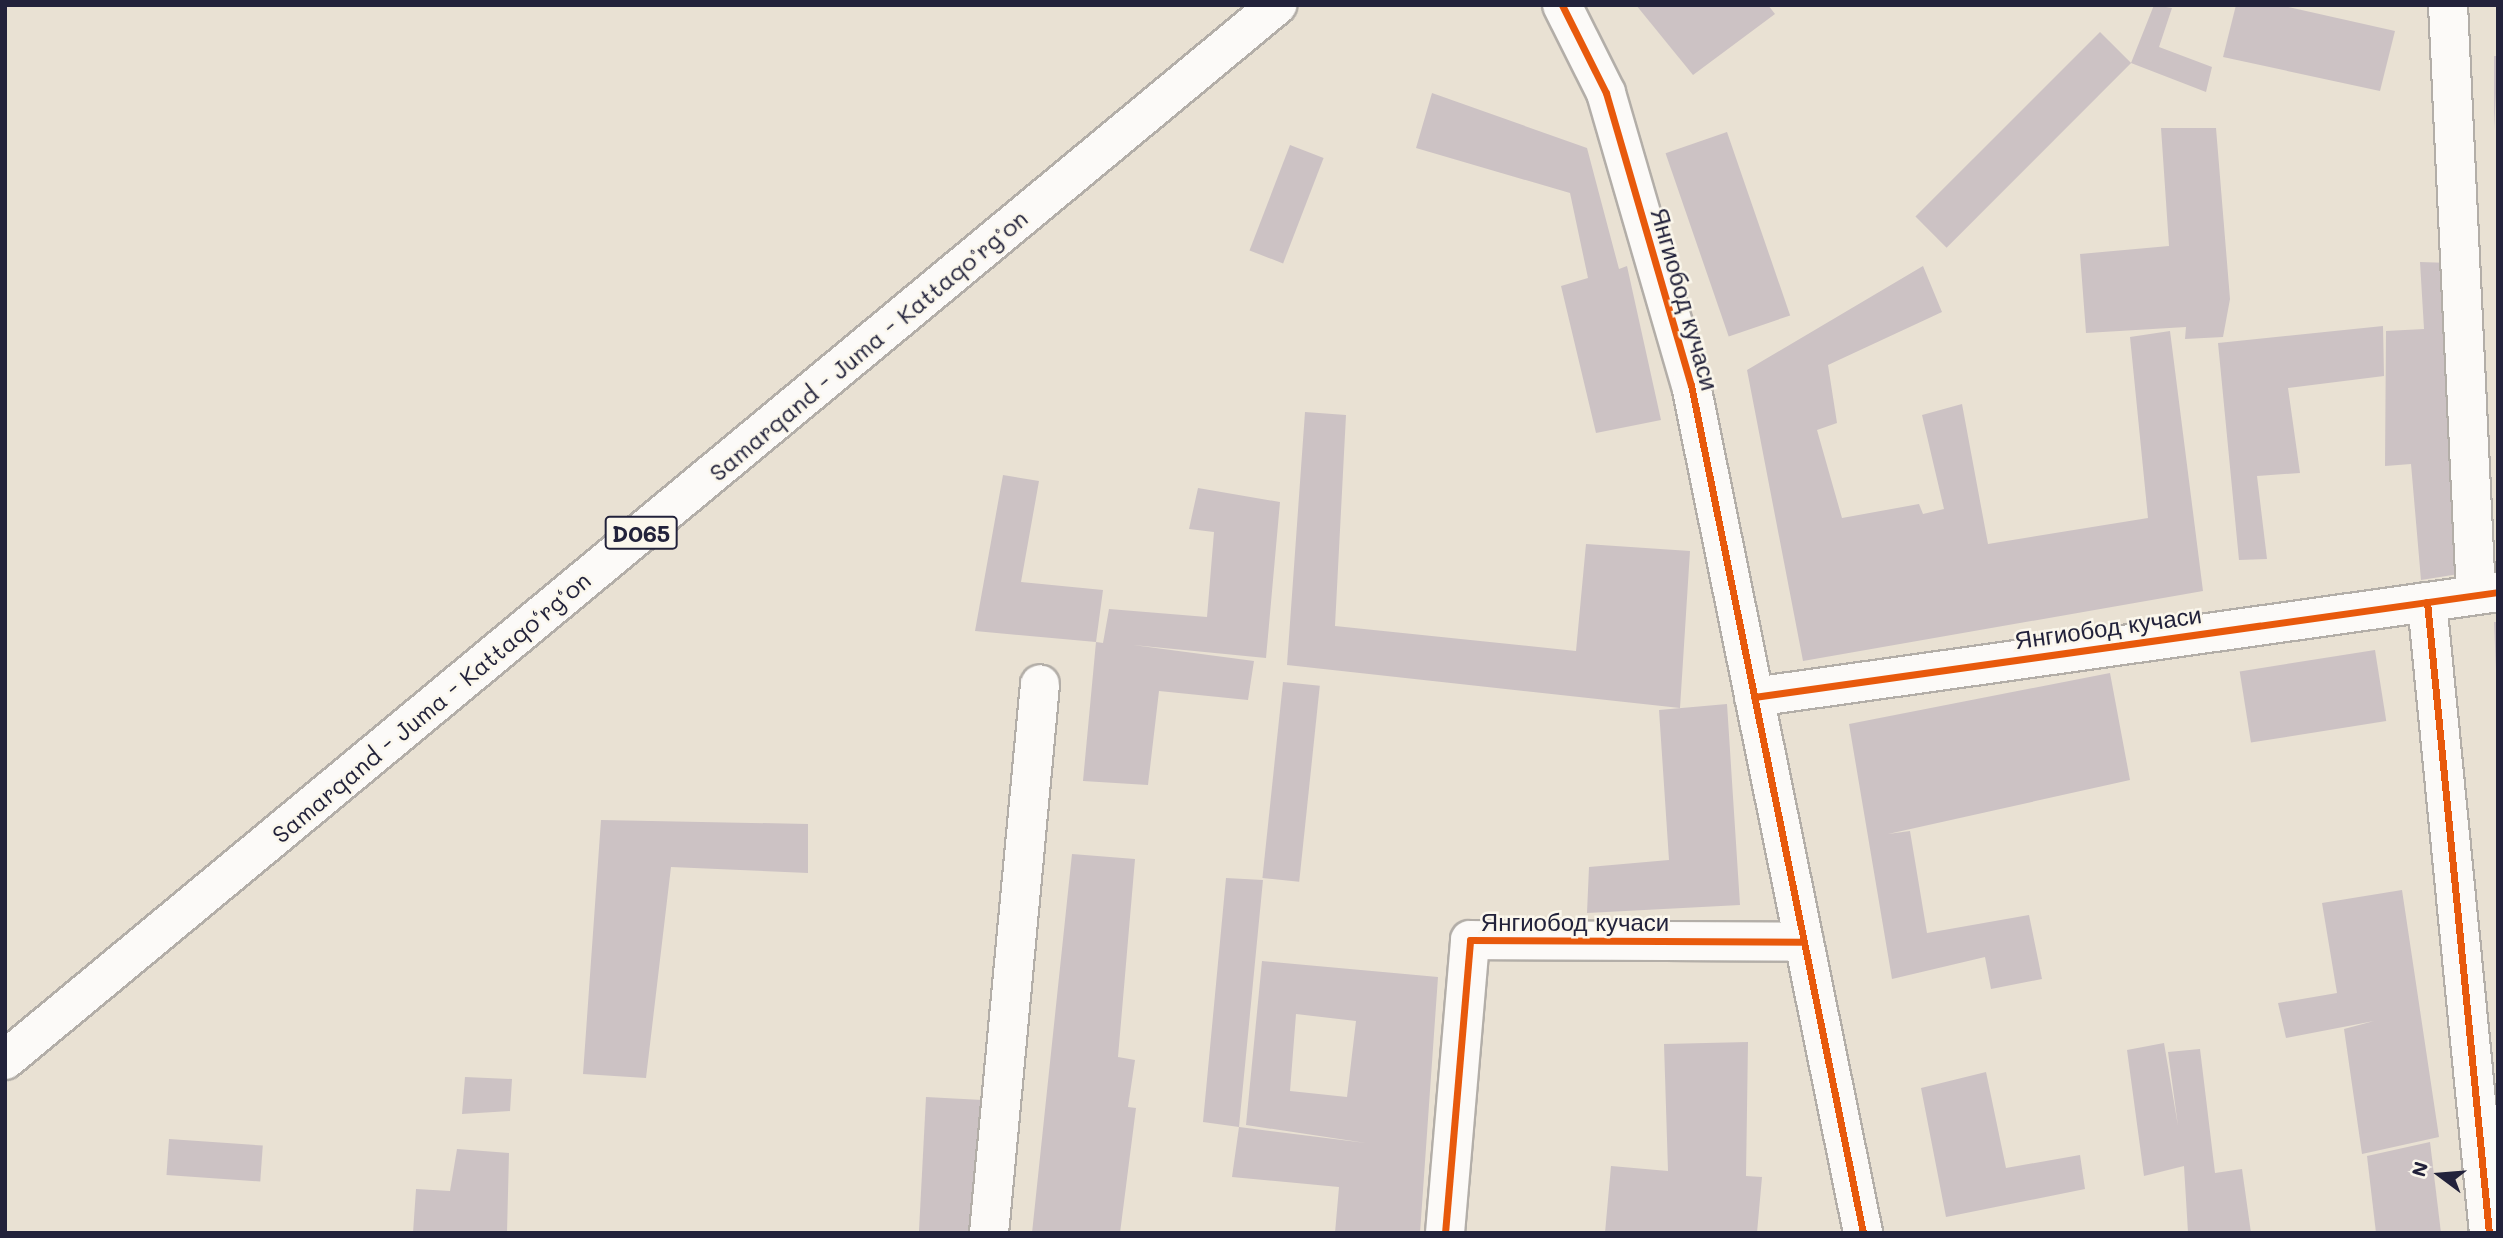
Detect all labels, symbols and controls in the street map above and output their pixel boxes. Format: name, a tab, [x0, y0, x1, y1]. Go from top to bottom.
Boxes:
street label: Samarqand - Juma - Kattaqo‘rg‘on	[703, 203, 1033, 487]
street label: Янгиобод кучаси	[1645, 204, 1725, 394]
road number: D065	[604, 513, 678, 552]
street label: Samarqand - Juma - Kattaqo‘rg‘on	[266, 565, 596, 849]
street label: Янгиобод кучаси	[2013, 600, 2203, 654]
street label: Янгиобод кучаси	[1481, 908, 1669, 936]
north arrow	[2405, 1140, 2475, 1210]
text: N	[2405, 1159, 2433, 1179]

